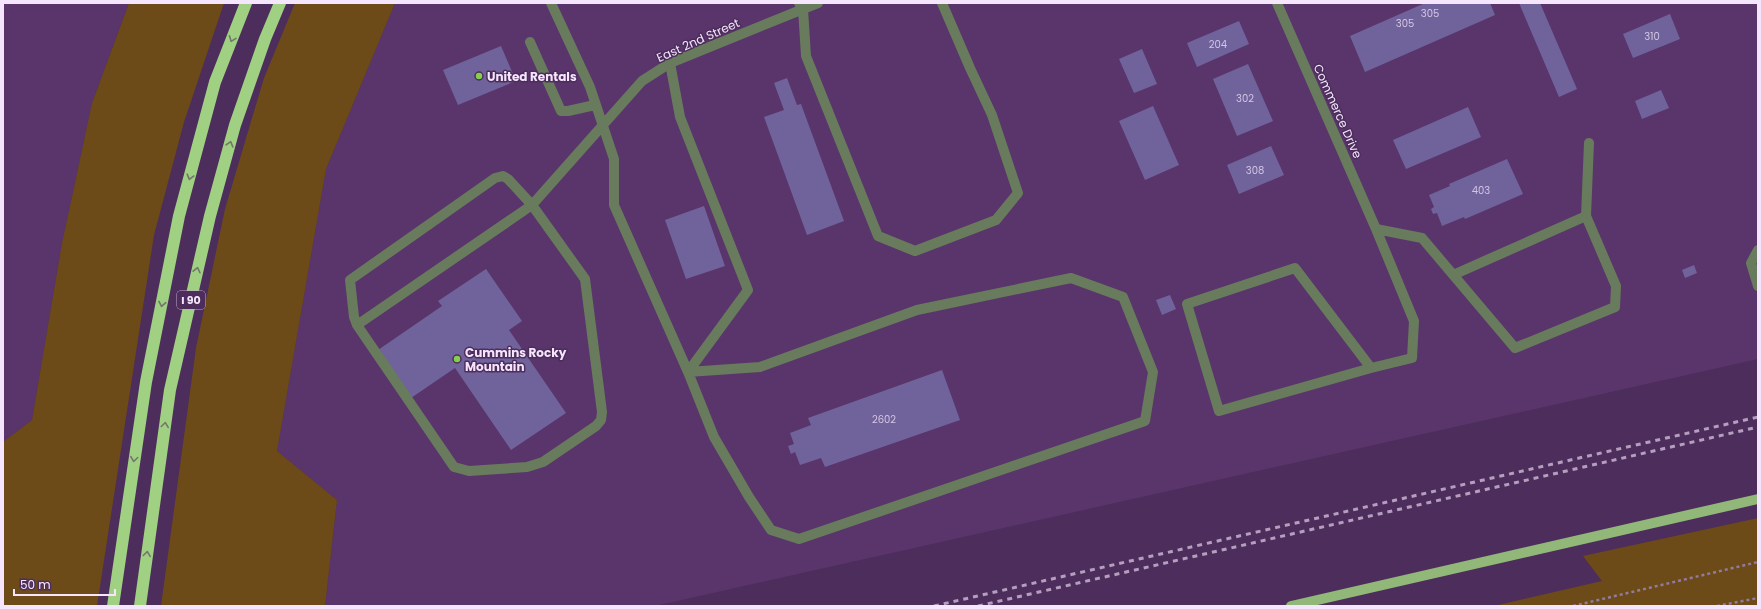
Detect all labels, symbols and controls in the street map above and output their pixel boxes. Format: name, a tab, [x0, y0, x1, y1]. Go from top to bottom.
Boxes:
house number: 305	[1421, 6, 1439, 21]
street label: East 2nd Street	[654, 14, 742, 66]
house number: 305	[1396, 16, 1414, 31]
house number: 310	[1644, 29, 1660, 44]
one-way arrow	[228, 36, 236, 43]
house number: 204	[1209, 37, 1227, 52]
street label: Commerce Drive	[1310, 61, 1366, 161]
place label: United Rentals	[487, 68, 577, 85]
marker: United Rentals	[474, 71, 484, 81]
house number: 302	[1236, 91, 1254, 106]
one-way arrow	[225, 141, 234, 148]
house number: 308	[1246, 163, 1264, 178]
one-way arrow	[186, 173, 195, 180]
house number: 403	[1472, 183, 1490, 198]
one-way arrow	[193, 267, 201, 273]
road number: I 90	[177, 291, 205, 309]
one-way arrow	[158, 301, 166, 307]
place label: Cummins Rocky Mountain	[465, 344, 567, 375]
marker: Cummins Rocky Mountain	[452, 354, 462, 364]
house number: 2602	[872, 412, 896, 427]
one-way arrow	[160, 422, 169, 428]
one-way arrow	[130, 456, 139, 463]
one-way arrow	[142, 550, 151, 557]
scale bar	[14, 571, 115, 597]
text: 50 m	[20, 576, 51, 593]

